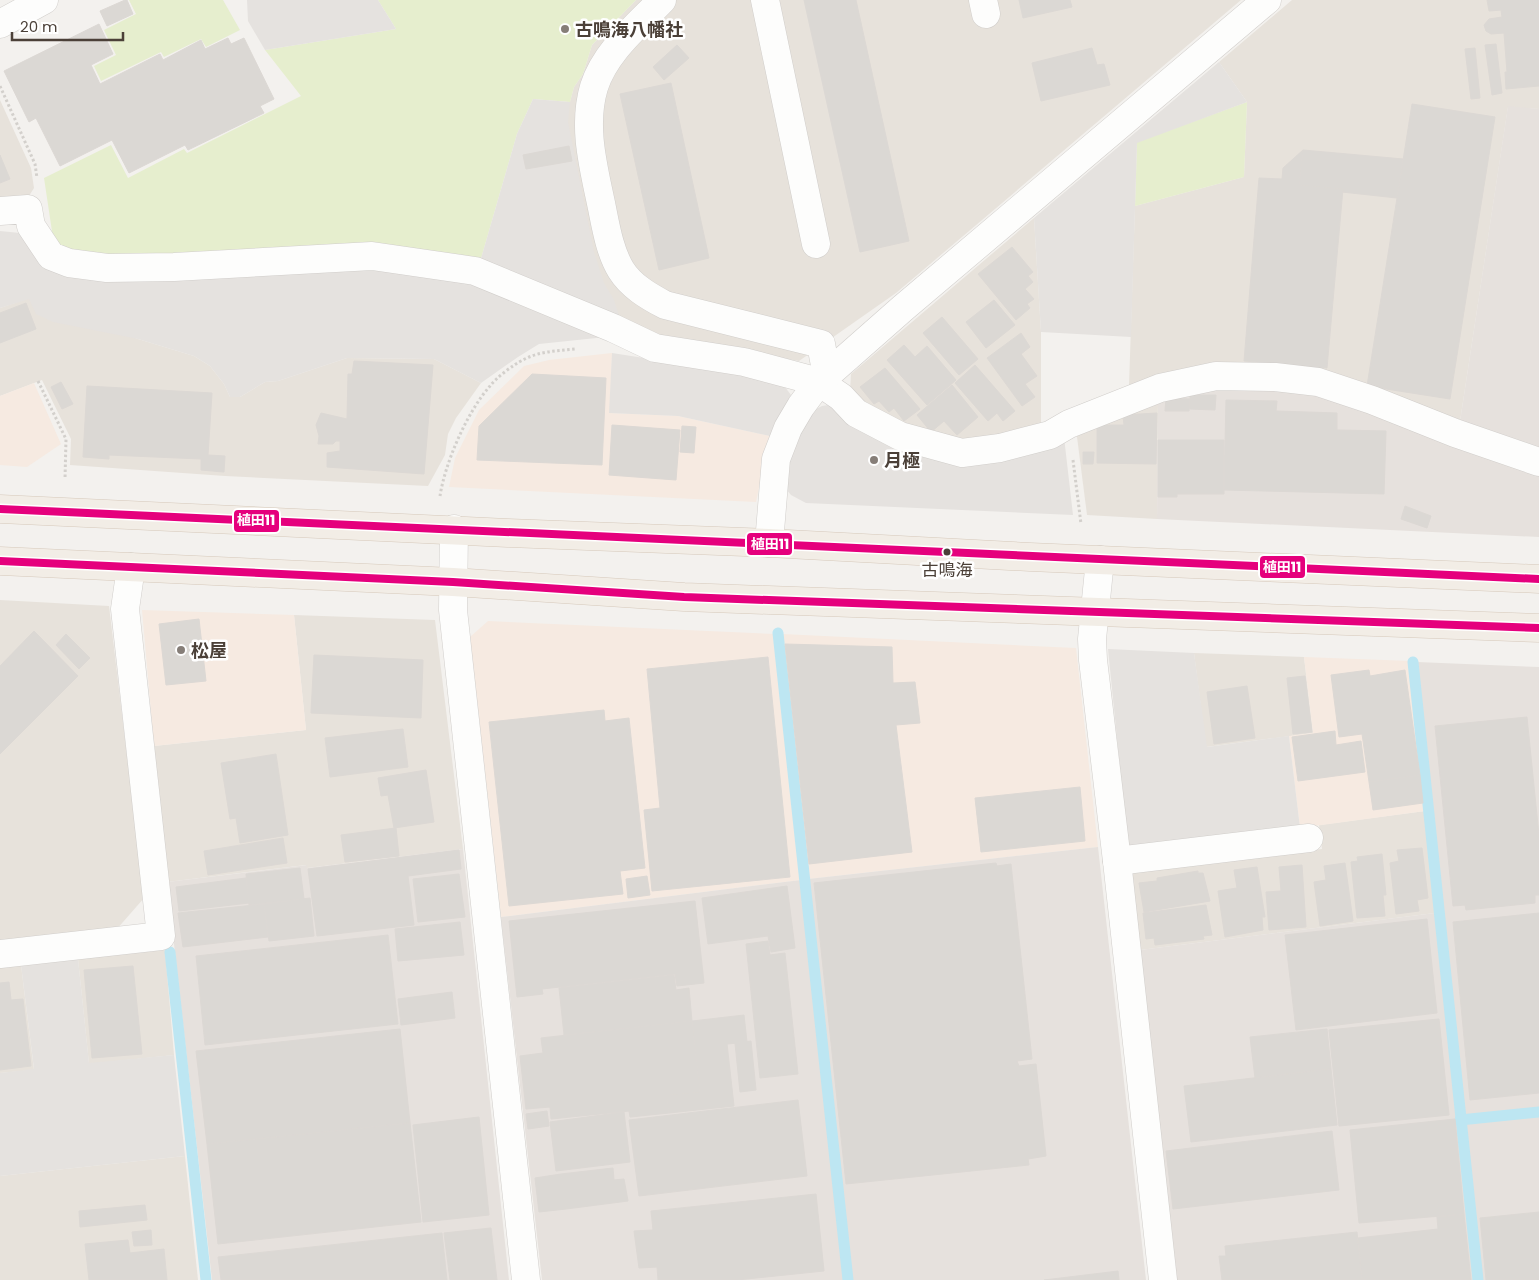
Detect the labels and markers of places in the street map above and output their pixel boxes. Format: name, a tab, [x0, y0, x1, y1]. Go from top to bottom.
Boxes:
place label: 古鳴海八幡社	[575, 17, 683, 42]
marker: 古鳴海八幡社	[559, 23, 571, 35]
place label: 月極	[884, 448, 920, 473]
marker: 月極	[868, 454, 880, 466]
marker: 古鳴海	[942, 547, 952, 557]
place label: 古鳴海	[922, 558, 973, 582]
place label: 松屋	[191, 638, 227, 663]
marker: 松屋	[175, 644, 187, 656]

